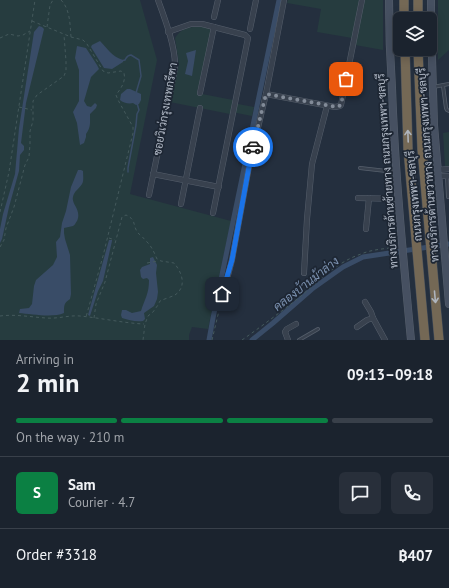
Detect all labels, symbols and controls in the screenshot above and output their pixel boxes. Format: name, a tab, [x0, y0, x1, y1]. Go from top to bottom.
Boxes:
map controls	[393, 12, 437, 56]
button: layers	[393, 12, 437, 56]
street label: ซอยวิเว่กรุงเทพกรีฑา	[149, 61, 182, 157]
pin	[329, 62, 363, 96]
street label: ทางบริการด้านขวาทาง ถนนกรุงเทพฯ-ชลบุรี	[415, 67, 441, 263]
icon: bag	[335, 68, 357, 90]
street label: ทางบริการด้านซ้ายทาง ถนนกรุงเทพฯ-ชลบุรี	[372, 73, 403, 269]
courier	[233, 127, 273, 167]
one-way arrow	[404, 130, 412, 143]
icon: car	[242, 136, 264, 158]
street label: ถนนกรุงเทพฯ-ชลบุรี	[403, 150, 425, 242]
water label: คลองบ้านม้าล่าง	[270, 253, 342, 314]
pin	[205, 277, 239, 311]
icon: home	[211, 283, 233, 305]
one-way arrow	[431, 290, 439, 303]
text: Arriving in	[16, 351, 74, 368]
text: 09:13–09:18	[347, 365, 433, 384]
text: 2 min	[16, 366, 79, 399]
text: On the way · 210 m	[16, 429, 124, 446]
button: chat	[339, 472, 381, 514]
button: phone	[391, 472, 433, 514]
text: Sam	[68, 475, 95, 494]
text: S	[33, 483, 41, 502]
text: Courier · 4.7	[68, 494, 135, 511]
text: Order #3318	[16, 545, 97, 564]
text: ฿407	[398, 546, 433, 565]

